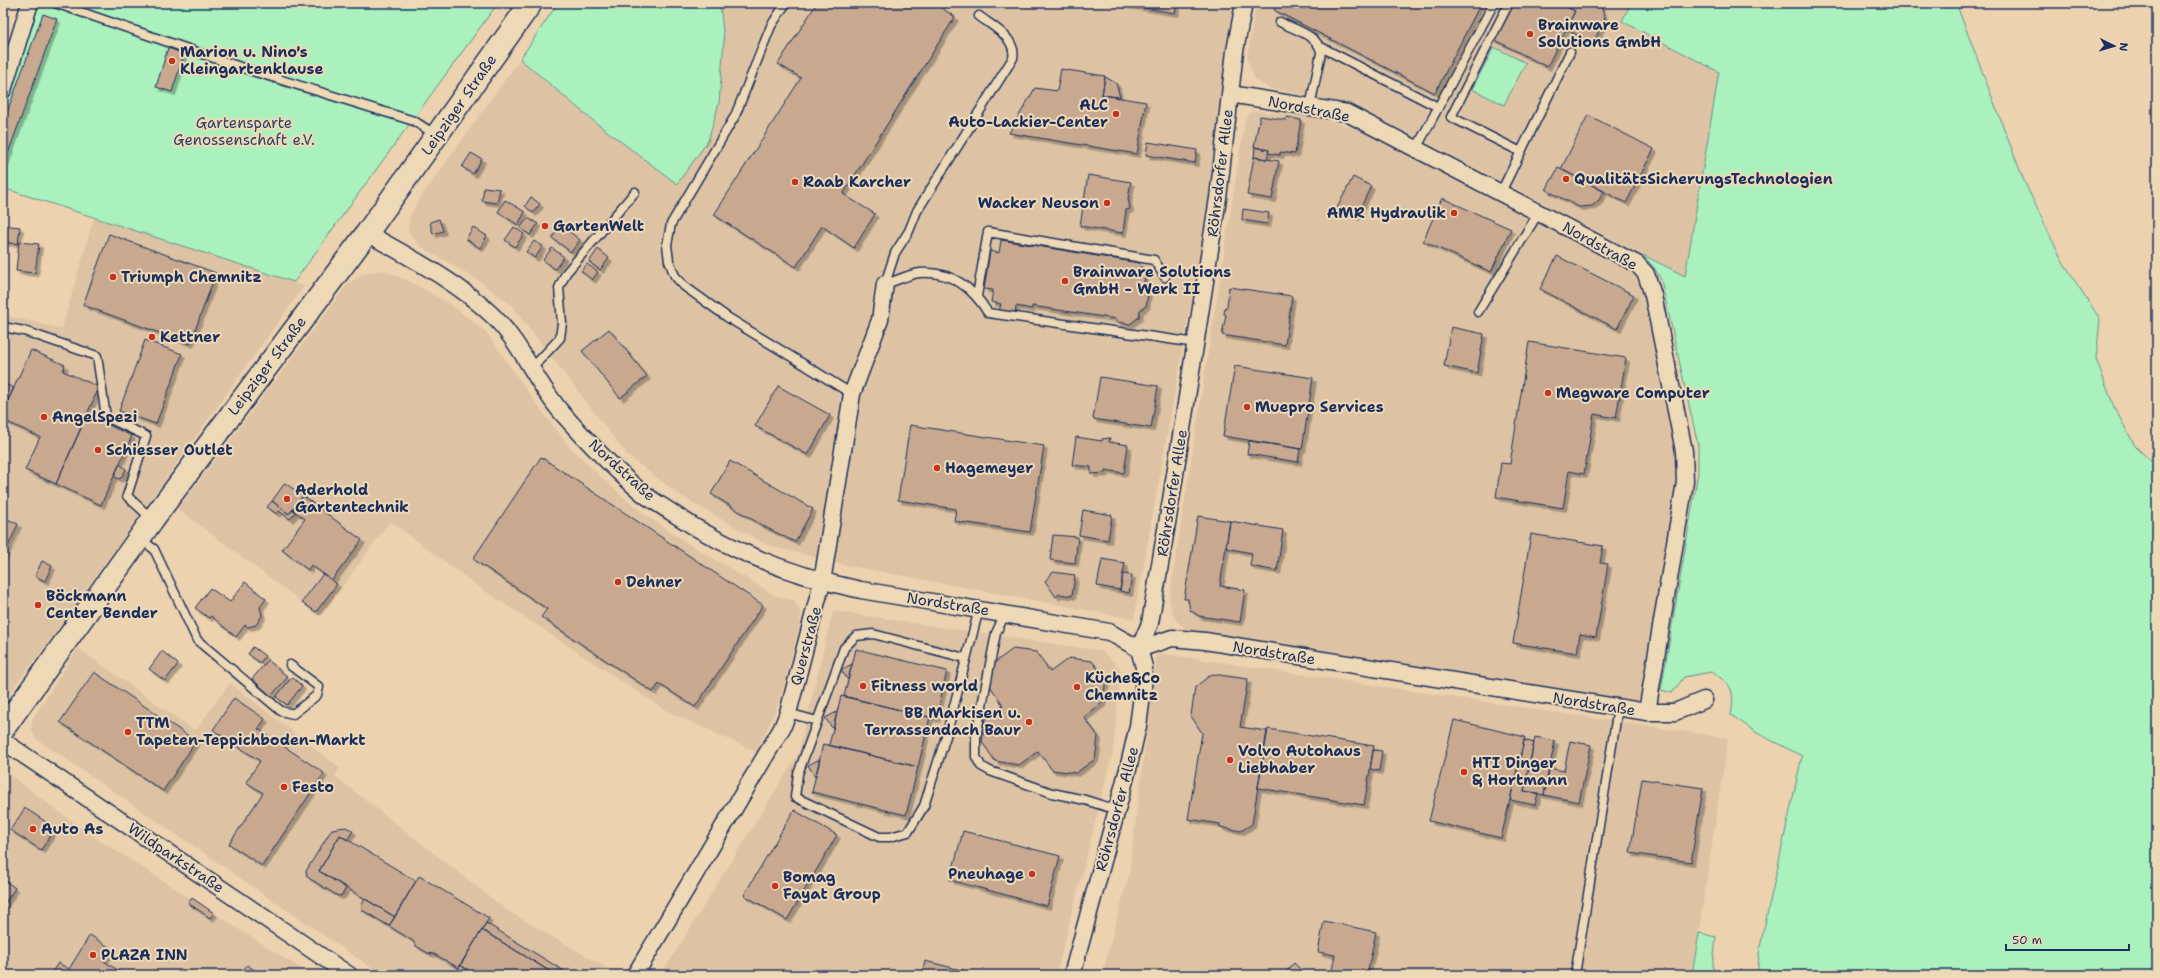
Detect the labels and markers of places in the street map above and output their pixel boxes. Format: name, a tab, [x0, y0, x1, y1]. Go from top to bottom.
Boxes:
place label: Brainware Solutions GmbH	[1538, 15, 1661, 52]
marker: Brainware Solutions GmbH	[1525, 29, 1535, 39]
place label: Marion u. Nino's Kleingartenklause	[180, 42, 323, 79]
marker: Marion u. Nino's Kleingartenklause	[167, 56, 177, 66]
place label: ALC Auto-Lackier-Center	[948, 95, 1108, 132]
marker: ALC Auto-Lackier-Center	[1111, 109, 1121, 119]
place label: QualitätsSicherungsTechnologien	[1574, 169, 1833, 189]
place label: Raab Karcher	[803, 172, 911, 192]
marker: QualitätsSicherungsTechnologien	[1561, 174, 1571, 184]
marker: Raab Karcher	[790, 177, 800, 187]
place label: Wacker Neuson	[978, 193, 1099, 213]
marker: Wacker Neuson	[1102, 198, 1112, 208]
place label: AMR Hydraulik	[1327, 203, 1446, 223]
marker: AMR Hydraulik	[1449, 208, 1459, 218]
place label: GartenWelt	[553, 216, 644, 236]
marker: GartenWelt	[540, 221, 550, 231]
place label: Brainware Solutions GmbH - Werk II	[1073, 262, 1231, 299]
place label: Triumph Chemnitz	[121, 267, 262, 287]
marker: Triumph Chemnitz	[108, 272, 118, 282]
marker: Brainware Solutions GmbH - Werk II	[1060, 276, 1070, 286]
place label: Kettner	[160, 327, 220, 347]
marker: Kettner	[147, 332, 157, 342]
place label: Megware Computer	[1556, 383, 1710, 403]
marker: Megware Computer	[1543, 388, 1553, 398]
place label: Muepro Services	[1255, 397, 1384, 417]
marker: Muepro Services	[1242, 402, 1252, 412]
place label: AngelSpezi	[52, 407, 137, 427]
marker: AngelSpezi	[39, 412, 49, 422]
place label: Schiesser Outlet	[106, 440, 233, 460]
marker: Schiesser Outlet	[93, 445, 103, 455]
place label: Hagemeyer	[945, 458, 1033, 478]
marker: Hagemeyer	[932, 463, 942, 473]
place label: Aderhold Gartentechnik	[295, 480, 409, 517]
marker: Aderhold Gartentechnik	[282, 494, 292, 504]
place label: Dehner	[626, 572, 682, 592]
marker: Dehner	[613, 577, 623, 587]
place label: Böckmann Center Bender	[46, 586, 158, 623]
marker: Böckmann Center Bender	[33, 600, 43, 610]
place label: Küche&Co Chemnitz	[1085, 668, 1160, 705]
place label: Fitness world	[871, 676, 978, 696]
marker: Fitness world	[858, 681, 868, 691]
marker: Küche&Co Chemnitz	[1072, 682, 1082, 692]
place label: BB Markisen u. Terrassendach Baur	[864, 703, 1021, 740]
place label: TTM Tapeten-Teppichboden-Markt	[136, 713, 366, 750]
marker: BB Markisen u. Terrassendach Baur	[1024, 717, 1034, 727]
marker: TTM Tapeten-Teppichboden-Markt	[123, 727, 133, 737]
place label: Volvo Autohaus Liebhaber	[1238, 741, 1361, 778]
place label: HTI Dinger & Hortmann	[1472, 753, 1567, 790]
marker: Volvo Autohaus Liebhaber	[1225, 755, 1235, 765]
marker: HTI Dinger & Hortmann	[1459, 767, 1469, 777]
place label: Festo	[292, 777, 334, 797]
marker: Festo	[279, 782, 289, 792]
place label: Auto As	[41, 819, 104, 839]
marker: Auto As	[28, 824, 38, 834]
place label: Pneuhage	[948, 864, 1024, 884]
place label: Bomag Fayat Group	[783, 867, 881, 904]
marker: Pneuhage	[1027, 869, 1037, 879]
marker: Bomag Fayat Group	[770, 881, 780, 891]
place label: PLAZA INN	[101, 945, 188, 965]
marker: PLAZA INN	[88, 950, 98, 960]

